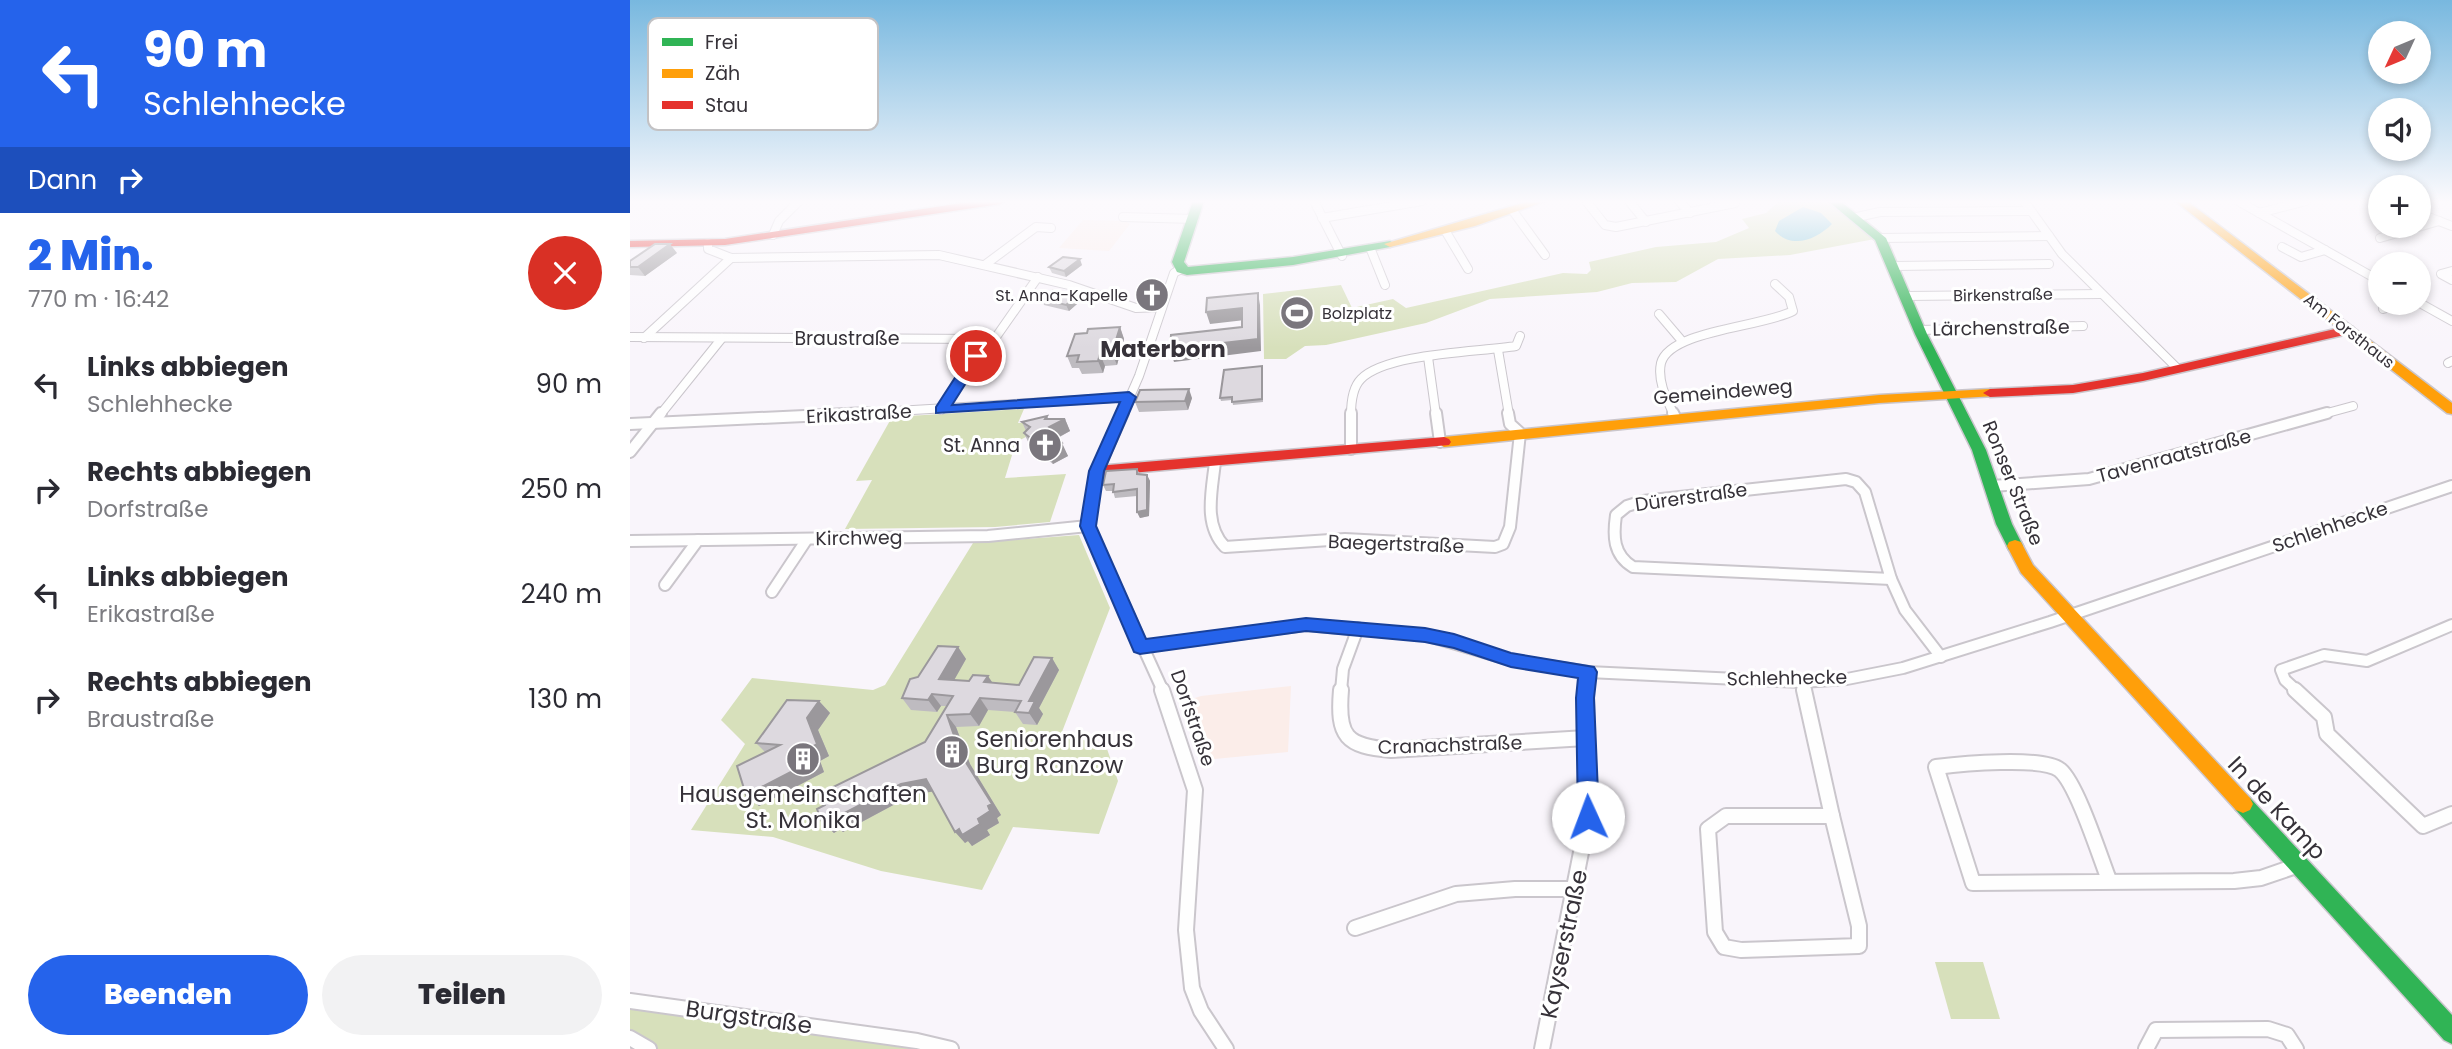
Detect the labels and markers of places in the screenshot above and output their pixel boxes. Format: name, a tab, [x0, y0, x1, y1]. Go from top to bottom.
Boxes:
church icon: St. Anna-Kapelle	[1133, 276, 1171, 314]
place label: St. Anna-Kapelle	[995, 284, 1128, 307]
sports icon: Bolzplatz	[1278, 294, 1316, 332]
place label: Bolzplatz	[1322, 302, 1392, 325]
pin	[946, 326, 1006, 386]
church icon: St. Anna	[1026, 426, 1064, 464]
place label: St. Anna	[943, 432, 1020, 459]
place label: Seniorenhaus Burg Ranzow	[976, 723, 1133, 781]
building icon: Seniorenhaus Burg Ranzow	[933, 733, 971, 771]
building icon: Hausgemeinschaften St. Monika	[784, 740, 822, 778]
place label: Hausgemeinschaften St. Monika	[679, 778, 927, 836]

